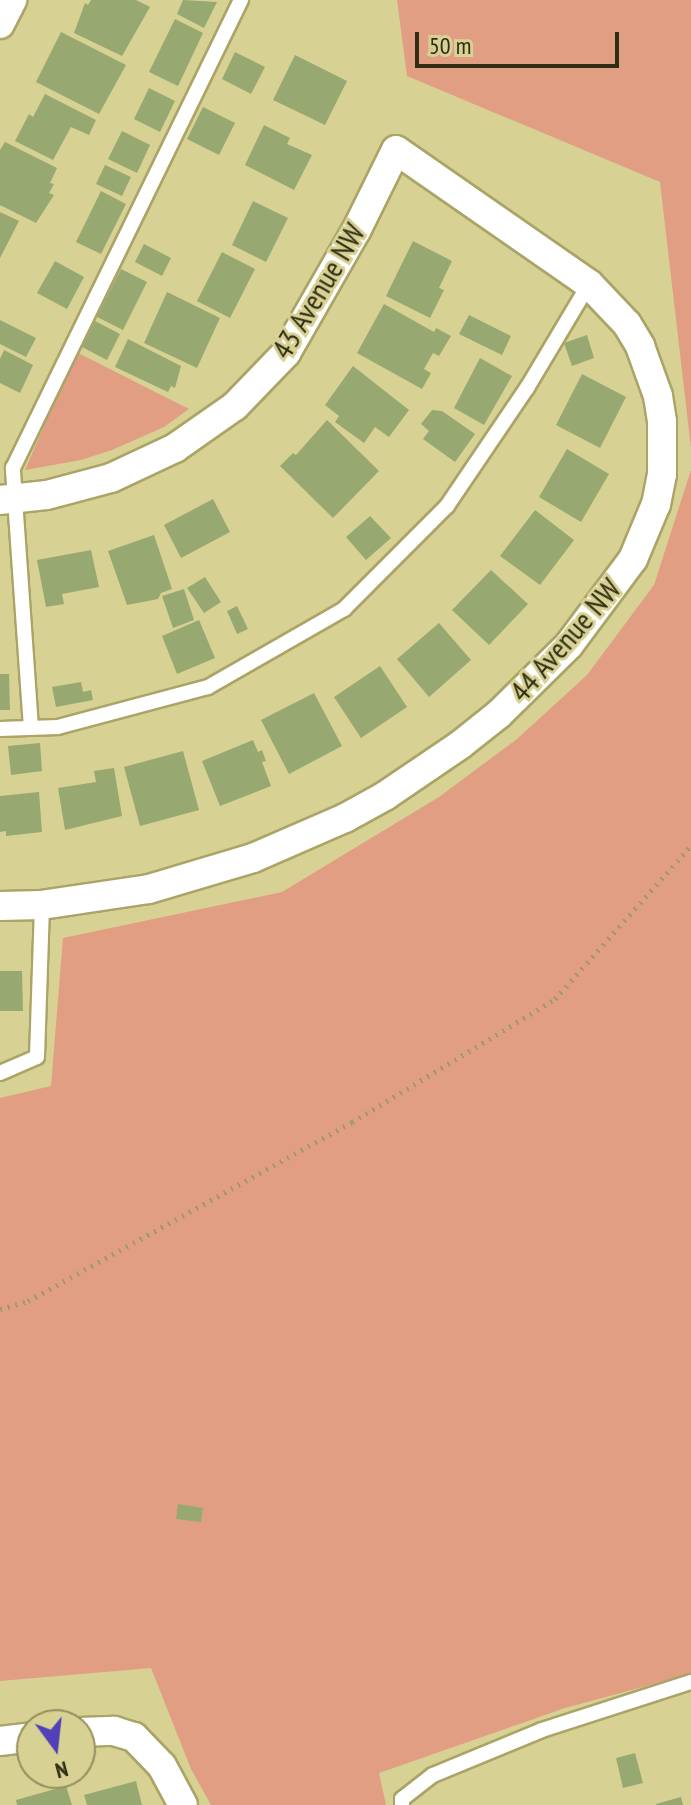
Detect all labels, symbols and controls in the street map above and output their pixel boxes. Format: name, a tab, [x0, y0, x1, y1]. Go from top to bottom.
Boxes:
scale bar	[419, 16, 623, 66]
text: 50 m	[429, 30, 471, 61]
street label: 43 Avenue NW	[263, 217, 373, 365]
street label: 44 Avenue NW	[502, 571, 628, 709]
north arrow	[16, 1709, 96, 1789]
text: N	[52, 1755, 71, 1785]

